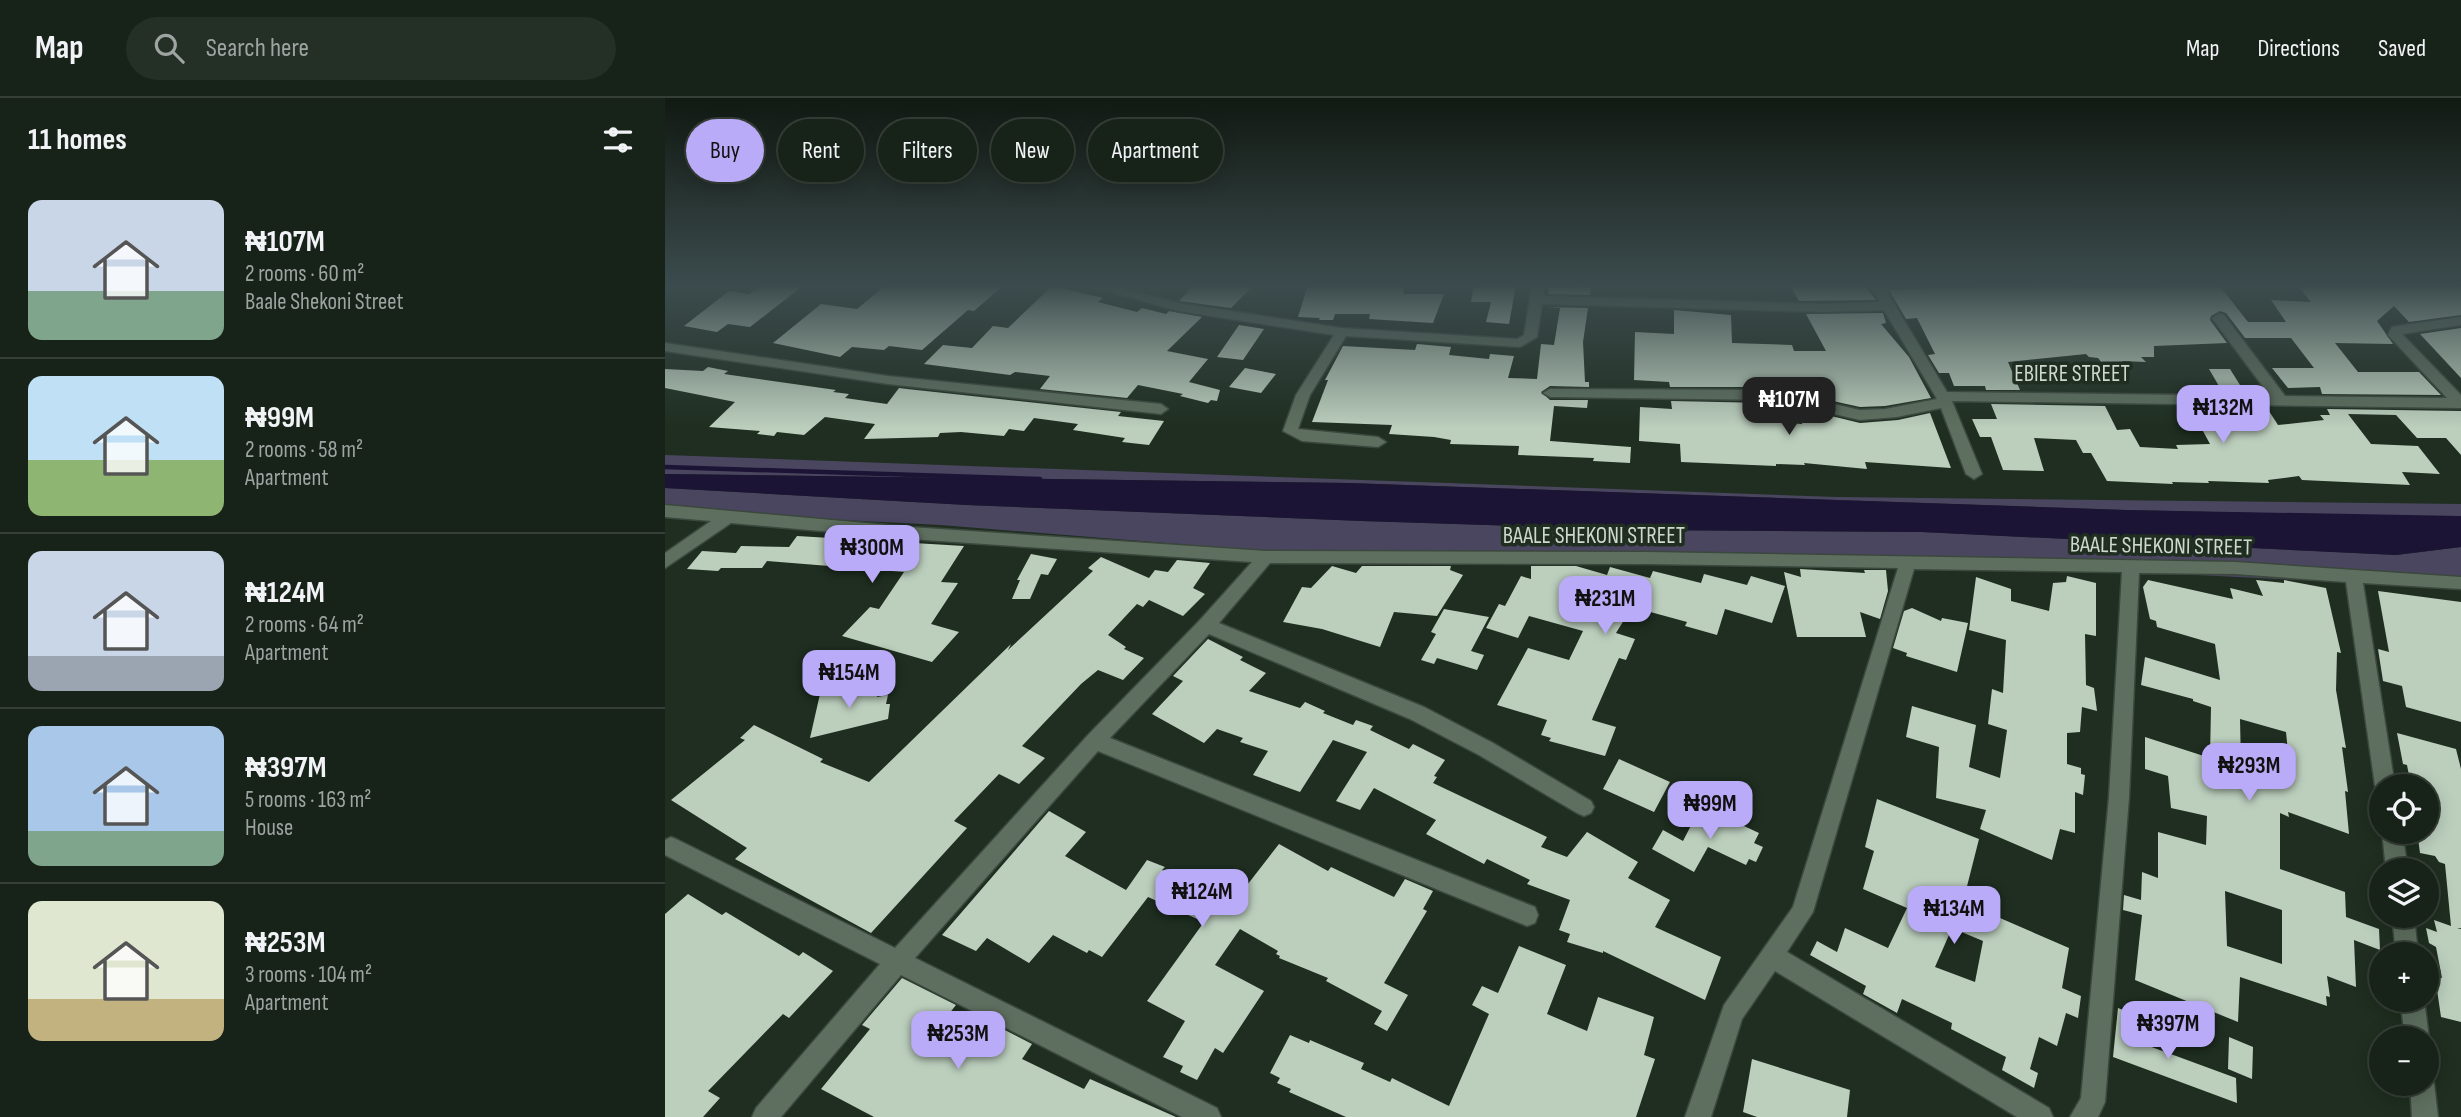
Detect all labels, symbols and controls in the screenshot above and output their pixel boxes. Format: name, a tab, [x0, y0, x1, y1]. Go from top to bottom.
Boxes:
search box	[126, 17, 616, 80]
text: Map	[35, 28, 84, 68]
icon: search	[150, 29, 188, 67]
text: Search here	[206, 33, 309, 64]
text: Map	[2186, 34, 2219, 63]
text: Directions	[2257, 34, 2340, 63]
text: Saved	[2378, 34, 2426, 63]
chip: Buy	[686, 119, 764, 182]
chip: Rent	[778, 119, 864, 182]
chip: Filters	[878, 119, 977, 182]
chip: New	[991, 119, 1074, 182]
chip: Apartment	[1088, 119, 1223, 182]
icon: filters	[599, 121, 637, 159]
text: 11 homes	[28, 122, 127, 158]
text: ₦107M	[245, 224, 325, 260]
icon: home	[84, 228, 168, 312]
text: 2 rooms · 60 m²	[245, 260, 364, 288]
text: Baale Shekoni Street	[245, 288, 403, 316]
street label: EBIERE STREET	[2014, 360, 2130, 388]
pin: ₦107M	[1740, 378, 1838, 437]
text: ₦107M	[1758, 386, 1820, 414]
pin: ₦132M	[2174, 386, 2272, 445]
text: ₦132M	[2193, 394, 2253, 422]
text: ₦99M	[245, 400, 314, 436]
icon: home	[84, 404, 168, 488]
text: 2 rooms · 58 m²	[245, 436, 363, 464]
text: Apartment	[245, 464, 329, 492]
street label: BAALE SHEKONI STREET	[1503, 522, 1685, 550]
pin: ₦300M	[823, 526, 921, 585]
street label: BAALE SHEKONI STREET	[2070, 530, 2252, 562]
text: ₦300M	[840, 534, 904, 562]
text: ₦124M	[245, 575, 325, 611]
pin: ₦231M	[1556, 576, 1654, 636]
icon: home	[84, 579, 168, 663]
text: ₦231M	[1575, 585, 1635, 613]
text: 2 rooms · 64 m²	[245, 611, 364, 639]
text: Apartment	[245, 639, 329, 667]
pin: ₦154M	[800, 650, 898, 710]
text: ₦154M	[818, 659, 880, 687]
pin: ₦293M	[2200, 744, 2298, 803]
text: ₦397M	[245, 750, 326, 786]
text: ₦293M	[2218, 752, 2280, 780]
icon: home	[84, 754, 168, 838]
map controls	[2369, 774, 2439, 1096]
button: locate	[2369, 774, 2439, 844]
pin: ₦99M	[1669, 782, 1751, 841]
text: 5 rooms · 163 m²	[245, 786, 371, 814]
text: ₦99M	[1684, 790, 1736, 818]
text: House	[245, 814, 293, 842]
button: layers	[2369, 858, 2439, 928]
pin: ₦124M	[1153, 870, 1251, 929]
text: ₦124M	[1171, 878, 1233, 906]
pin: ₦134M	[1905, 886, 2003, 946]
text: ₦134M	[1923, 895, 1985, 923]
text: ₦253M	[245, 925, 325, 961]
icon: home	[84, 929, 168, 1013]
button: +	[2369, 942, 2439, 1012]
text: 3 rooms · 104 m²	[245, 961, 372, 989]
text: Apartment	[245, 989, 329, 1017]
pin: ₦397M	[2119, 1002, 2217, 1061]
text: ₦397M	[2137, 1010, 2199, 1038]
pin: ₦253M	[909, 1012, 1007, 1071]
text: ₦253M	[927, 1020, 989, 1048]
button: −	[2369, 1026, 2439, 1096]

